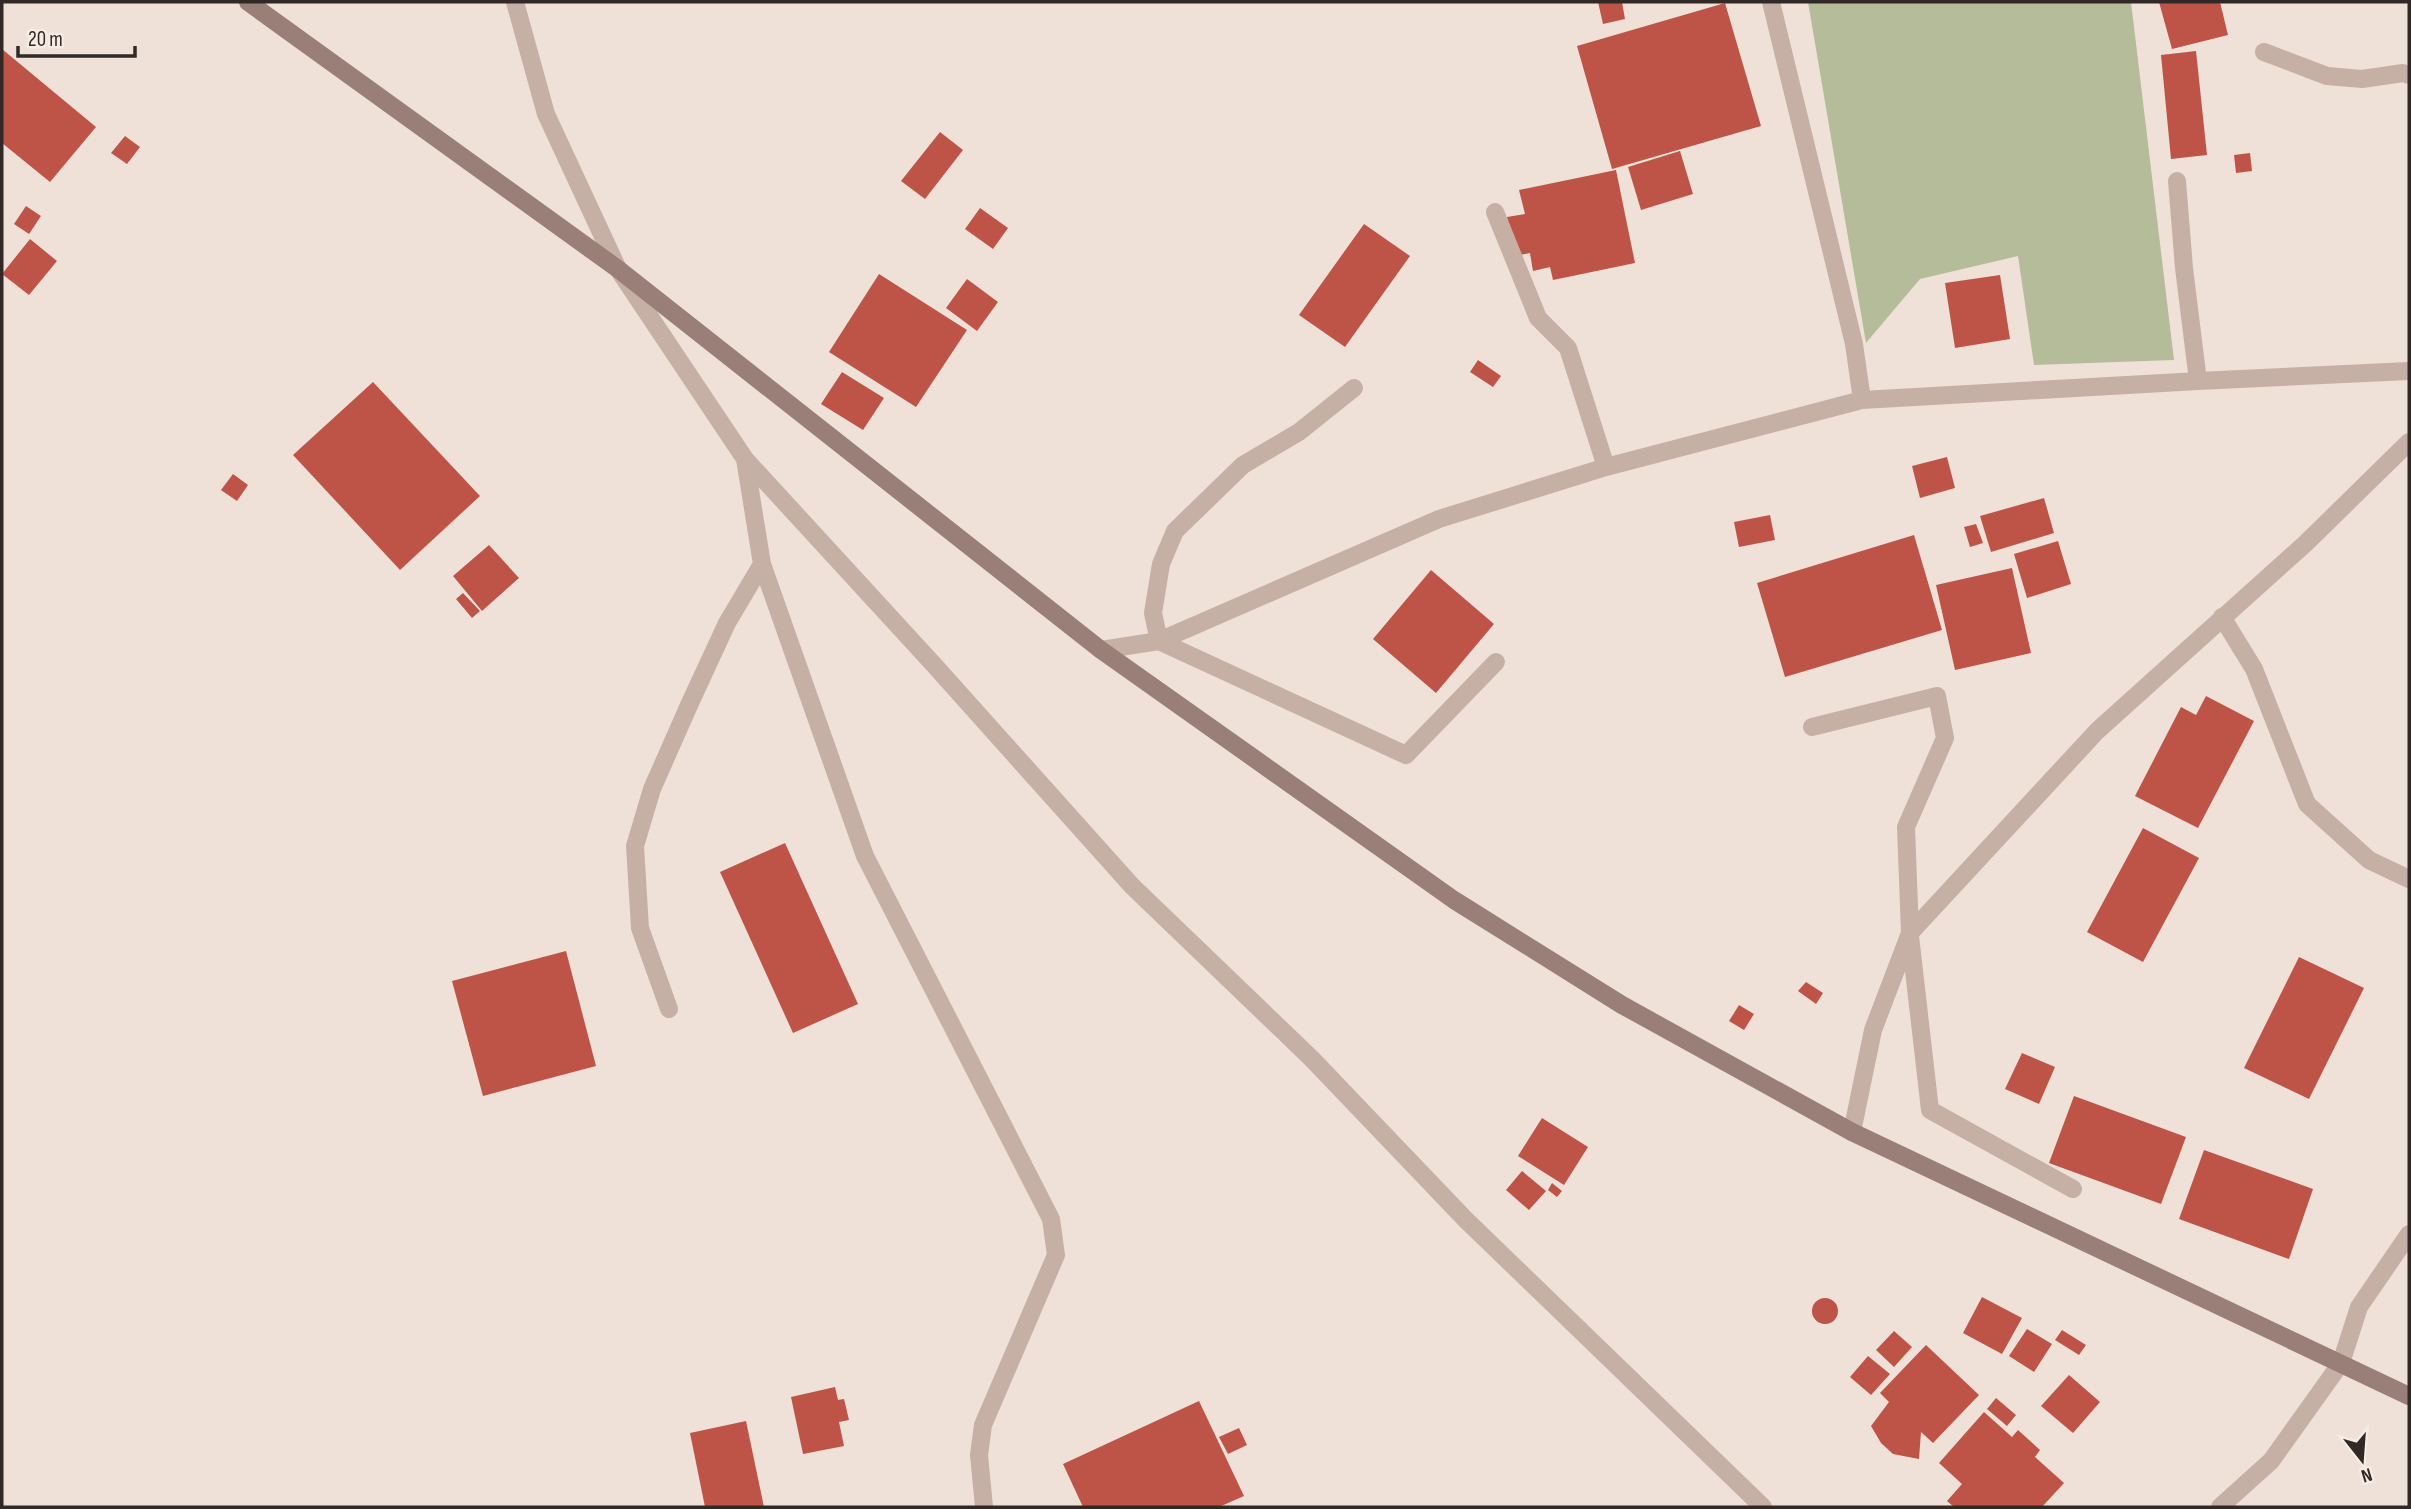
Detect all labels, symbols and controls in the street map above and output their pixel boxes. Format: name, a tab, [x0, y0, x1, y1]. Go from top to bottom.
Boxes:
scale bar	[18, 14, 135, 58]
text: 20 m	[28, 27, 63, 52]
north arrow	[2327, 1425, 2397, 1495]
text: N	[2358, 1462, 2375, 1487]

